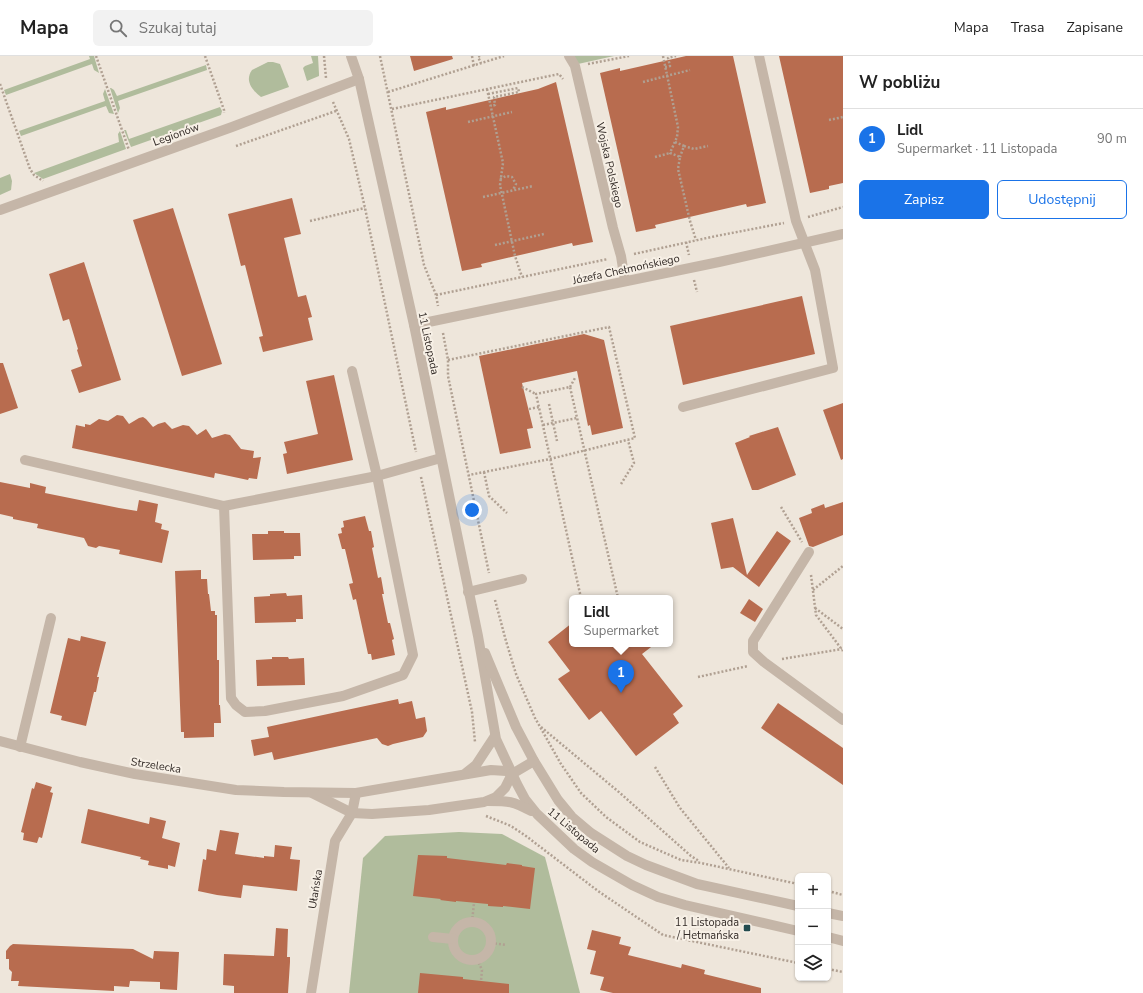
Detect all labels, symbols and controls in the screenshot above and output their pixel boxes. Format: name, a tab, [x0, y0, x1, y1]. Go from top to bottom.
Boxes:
search box	[93, 10, 373, 46]
text: Mapa	[20, 15, 69, 41]
icon: search	[107, 17, 129, 39]
text: Szukaj tutaj	[139, 18, 216, 38]
text: Mapa	[954, 18, 989, 37]
text: Trasa	[1011, 18, 1045, 37]
text: Zapisane	[1067, 18, 1123, 37]
text: W pobliżu	[859, 71, 940, 94]
street label: Legionów	[151, 119, 201, 150]
text: Lidl	[897, 120, 923, 140]
street label: Wojska Polskiego	[592, 121, 627, 209]
text: 1	[868, 130, 876, 148]
text: 90 m	[1097, 130, 1127, 148]
text: Supermarket · 11 Listopada	[897, 140, 1057, 158]
button: Zapisz	[859, 180, 989, 219]
button: Udostępnij	[997, 180, 1127, 219]
street label: Józefa Chełmońskiego	[570, 251, 681, 288]
street label: 11 Listopada	[415, 310, 443, 376]
your location	[462, 500, 482, 520]
popup	[569, 595, 673, 647]
text: Lidl	[584, 602, 610, 622]
text: Supermarket	[584, 622, 658, 640]
pin: 1	[608, 660, 634, 693]
street label: Strzelecka	[130, 754, 182, 777]
street label: 11 Listopada	[544, 804, 603, 857]
street label: Ułańska	[305, 868, 326, 910]
map controls	[795, 873, 831, 981]
button: +	[795, 873, 831, 909]
button: −	[795, 909, 831, 945]
place label: 11 Listopada / Hetmańska	[675, 915, 739, 943]
marker: 11 Listopada / Hetmańska	[742, 923, 752, 933]
button: layers	[795, 945, 831, 981]

